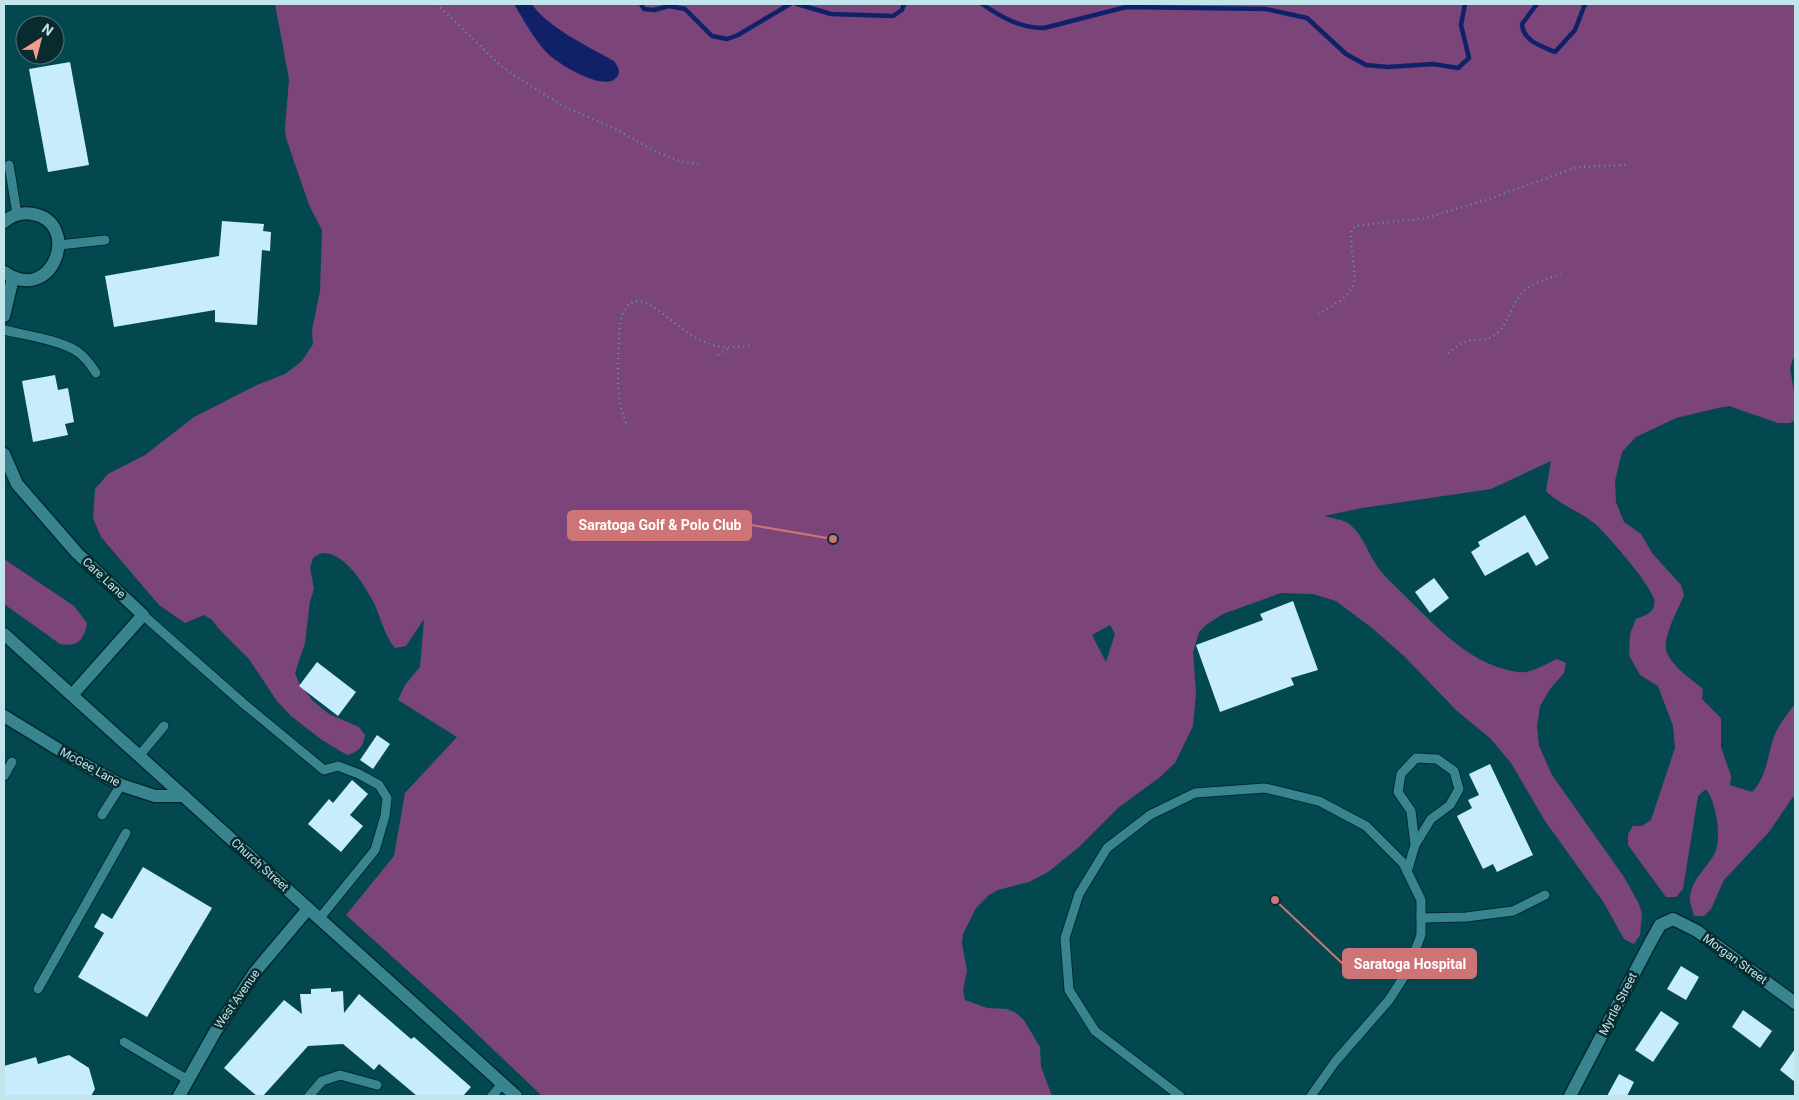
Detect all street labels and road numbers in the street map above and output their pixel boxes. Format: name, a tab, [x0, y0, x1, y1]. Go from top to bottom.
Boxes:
street label: Care Lane	[80, 555, 128, 601]
street label: McGee Lane	[57, 745, 123, 789]
street label: Church Street	[228, 836, 292, 895]
street label: Morgan Street	[1700, 931, 1770, 987]
street label: West Avenue	[211, 967, 263, 1031]
street label: Myrtle Street	[1596, 970, 1640, 1038]

